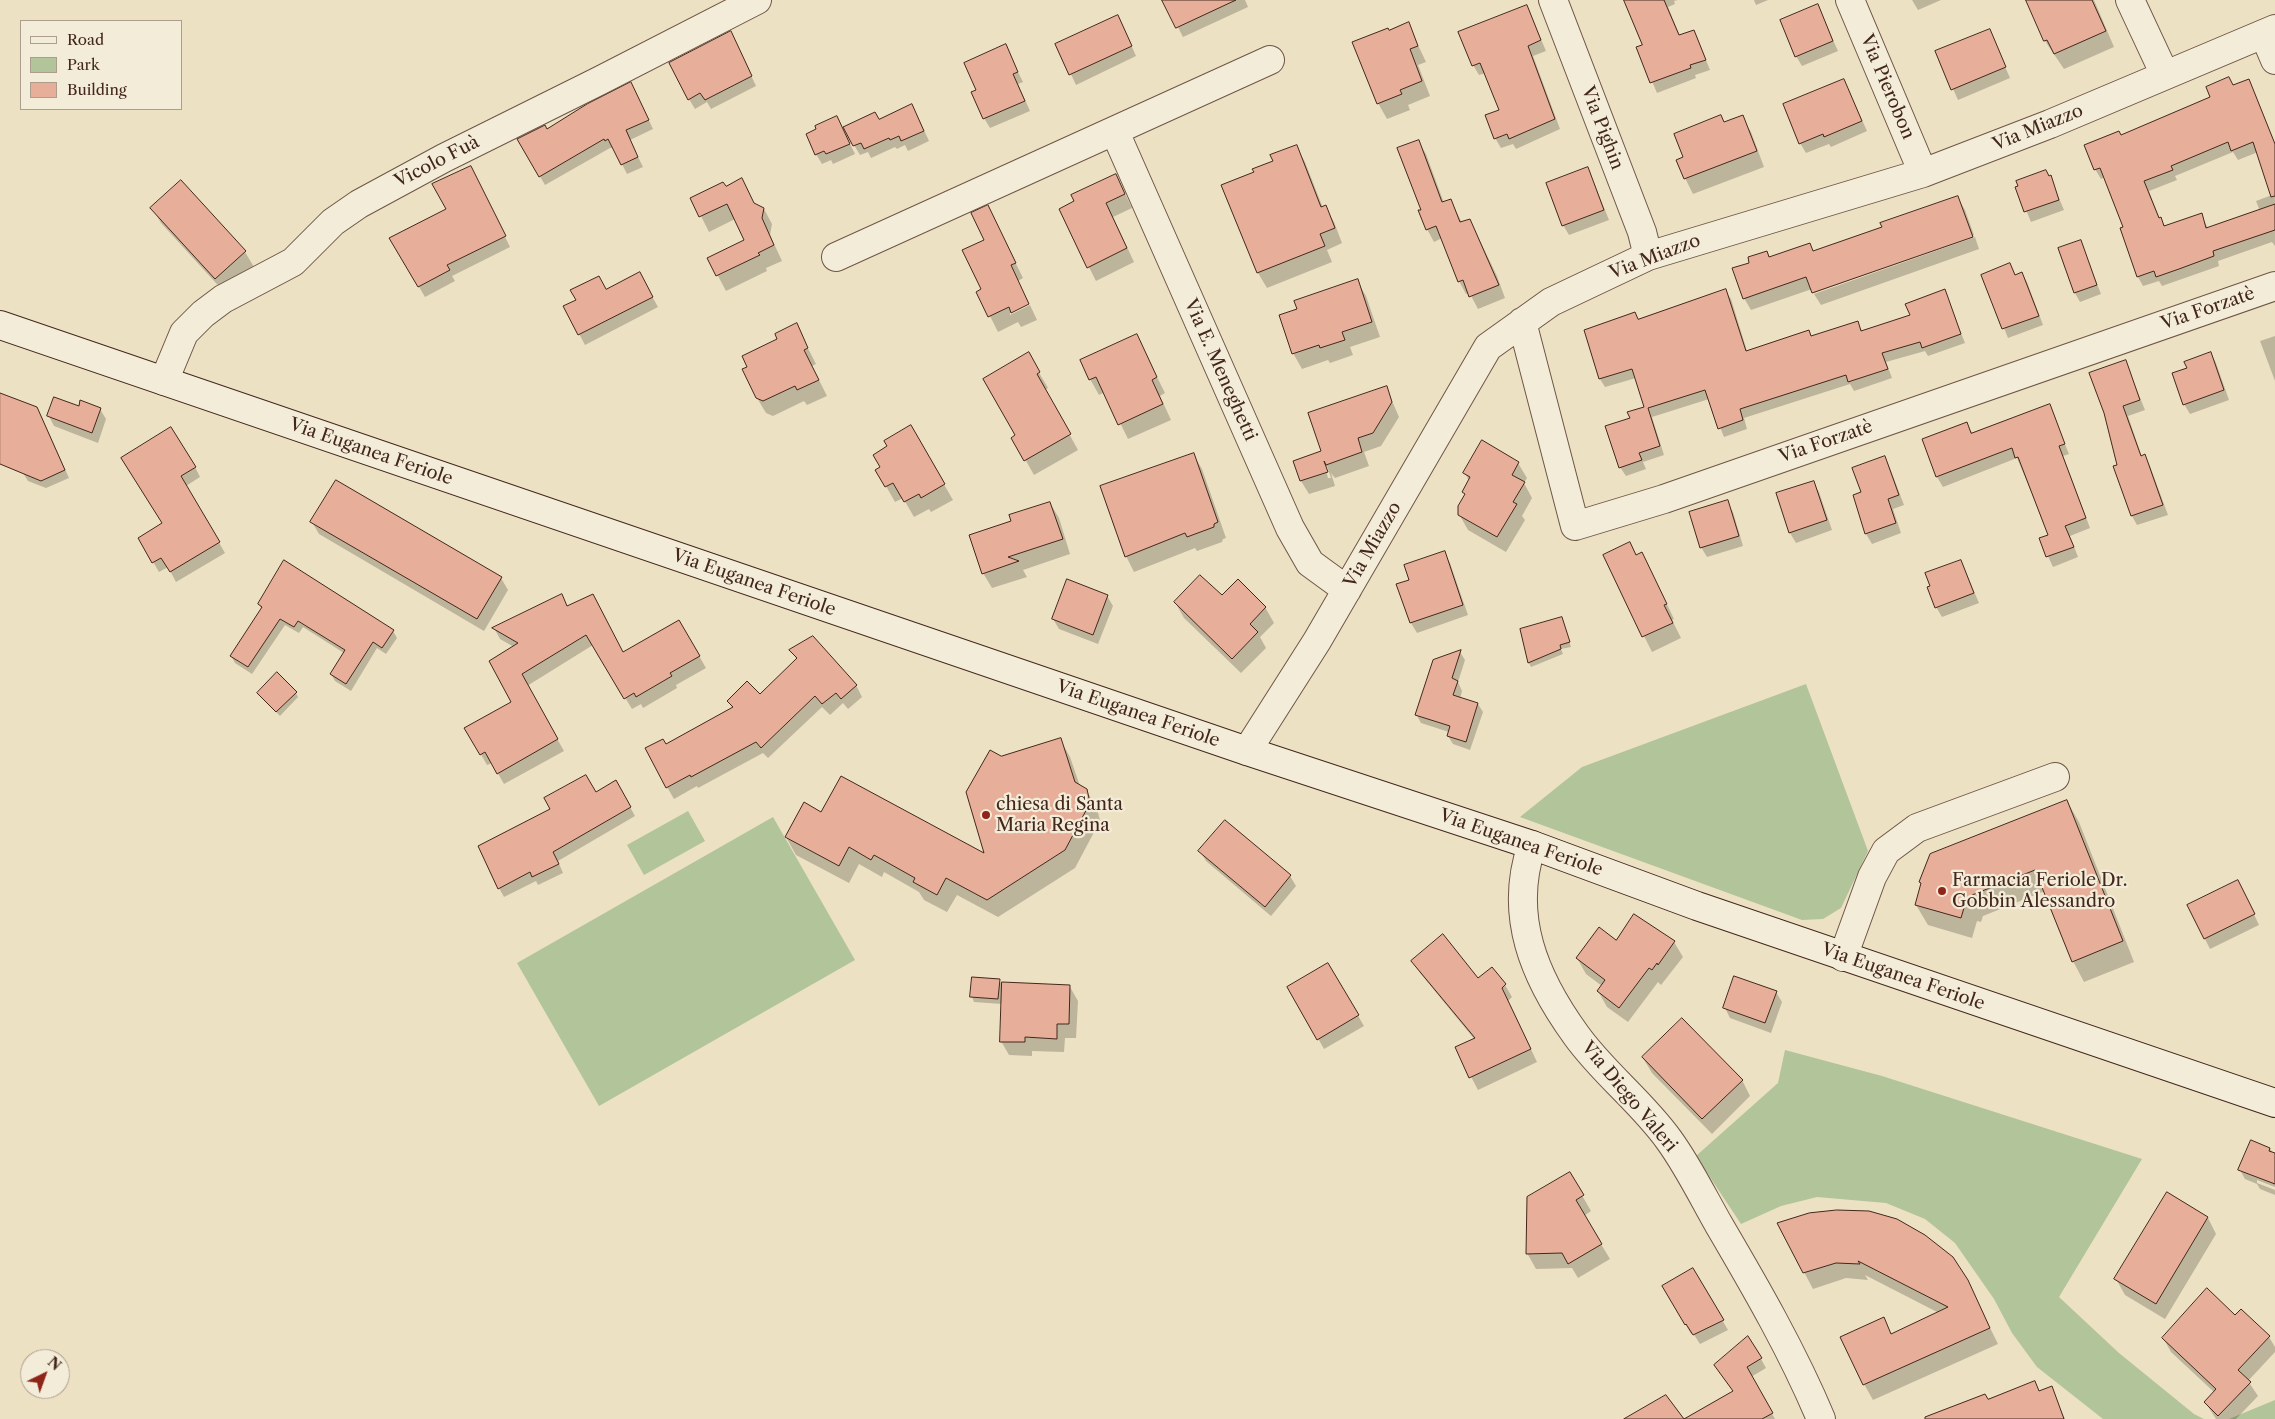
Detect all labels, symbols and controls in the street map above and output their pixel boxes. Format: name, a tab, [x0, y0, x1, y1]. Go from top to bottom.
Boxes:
legend	[20, 20, 182, 110]
text: Road	[67, 30, 104, 49]
street label: Via Pierobon	[1855, 31, 1919, 143]
text: Park	[67, 55, 100, 74]
text: Building	[67, 80, 127, 99]
street label: Via Pighin	[1576, 83, 1628, 173]
street label: Via Miazzo	[1990, 100, 2086, 156]
street label: Vicolo Fuà	[391, 131, 483, 193]
street label: Via Miazzo	[1607, 230, 1703, 284]
street label: Via Forzatè	[2158, 283, 2258, 335]
street label: Via E. Meneghetti	[1179, 296, 1261, 444]
street label: Via Euganea Feriole	[286, 414, 456, 490]
street label: Via Forzatè	[1776, 416, 1876, 468]
street label: Via Miazzo	[1340, 498, 1406, 592]
street label: Via Euganea Feriole	[669, 545, 839, 621]
street label: Via Euganea Feriole	[1053, 676, 1223, 752]
place label: chiesa di Santa Maria Regina	[996, 794, 1123, 836]
street label: Via Euganea Feriole	[1436, 805, 1606, 881]
marker: chiesa di Santa Maria Regina	[980, 809, 992, 821]
place label: Farmacia Feriole Dr. Gobbin Alessandro	[1952, 870, 2127, 912]
marker: Farmacia Feriole Dr. Gobbin Alessandro	[1936, 885, 1948, 897]
street label: Via Euganea Feriole	[1818, 939, 1988, 1015]
street label: Via Diego Valeri	[1577, 1037, 1681, 1157]
north arrow	[20, 1349, 70, 1399]
text: N	[44, 1353, 65, 1374]

